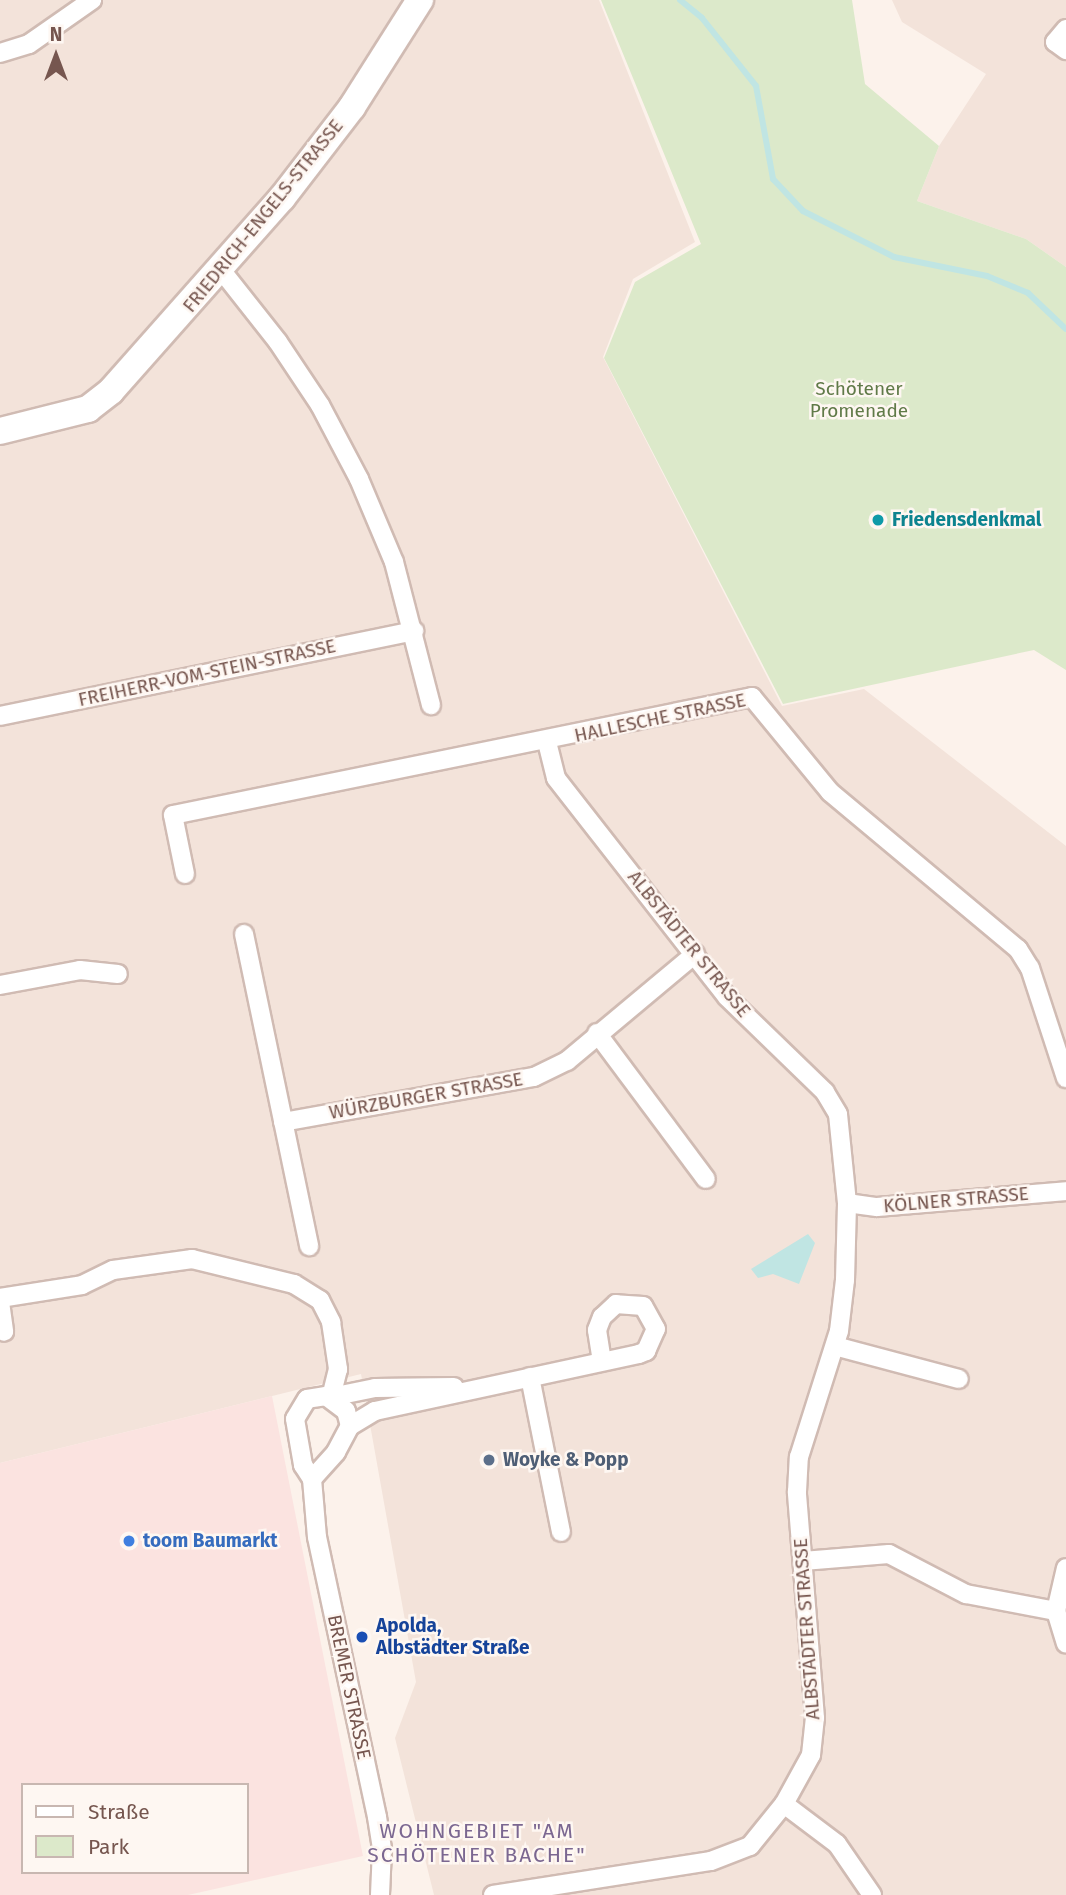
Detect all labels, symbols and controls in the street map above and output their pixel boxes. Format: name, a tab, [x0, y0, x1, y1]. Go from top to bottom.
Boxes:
north arrow	[21, 21, 91, 91]
text: N	[50, 23, 62, 46]
street label: FRIEDRICH-ENGELS-STRASSE	[178, 115, 348, 317]
park label: Schötener Promenade	[810, 378, 908, 422]
place label: Friedensdenkmal	[892, 509, 1041, 531]
marker: Friedensdenkmal	[870, 512, 886, 528]
street label: FREIHERR-VOM-STEIN-STRASSE	[76, 635, 338, 711]
street label: HALLESCHE STRASSE	[572, 689, 748, 747]
street label: ALBSTÄDTER STRASSE	[623, 866, 755, 1022]
street label: WÜRZBURGER STRASSE	[327, 1068, 525, 1124]
street label: KÖLNER STRASSE	[882, 1182, 1030, 1218]
place label: Woyke & Popp	[503, 1449, 628, 1471]
marker: Woyke & Popp	[481, 1452, 497, 1468]
place label: toom Baumarkt	[143, 1530, 278, 1552]
marker: toom Baumarkt	[121, 1533, 137, 1549]
street label: ALBSTÄDTER STRASSE	[789, 1537, 825, 1721]
street label: BREMER STRASSE	[323, 1613, 375, 1761]
place label: Apolda, Albstädter Straße	[376, 1615, 529, 1659]
marker: Apolda, Albstädter Straße	[354, 1629, 370, 1645]
legend	[21, 1783, 248, 1874]
text: Straße	[88, 1799, 150, 1825]
district label: WOHNGEBIET "AM SCHÖTENER BACHE"	[369, 1818, 585, 1868]
text: Park	[88, 1834, 129, 1860]

